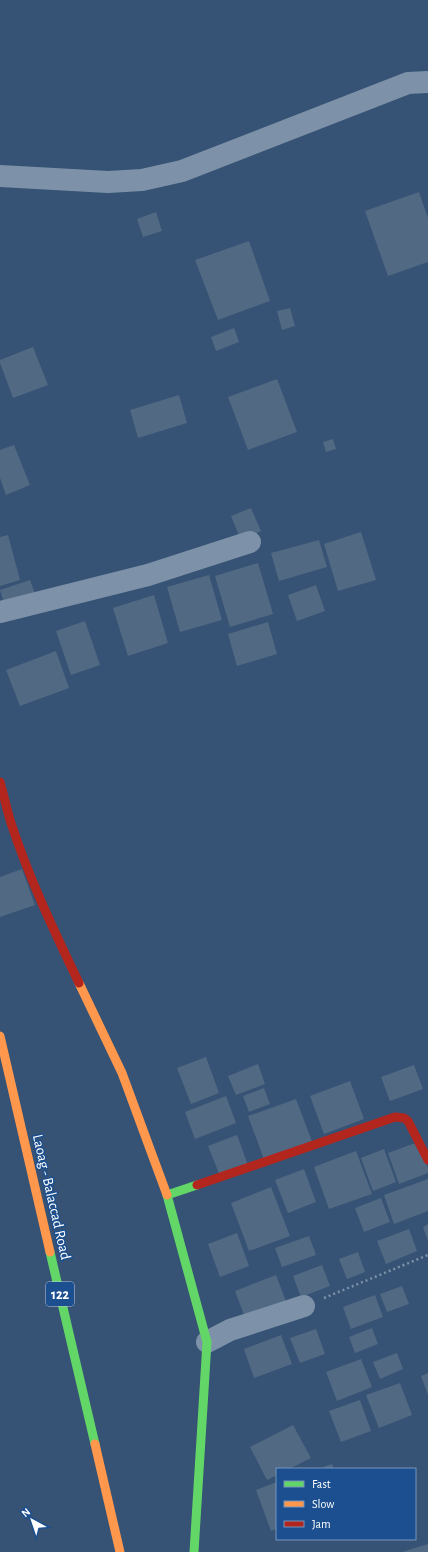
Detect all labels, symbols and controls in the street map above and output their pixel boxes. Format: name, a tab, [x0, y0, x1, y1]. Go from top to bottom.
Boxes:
street label: Laoag - Balaccad Road	[30, 1133, 73, 1262]
road number: 122	[46, 1282, 74, 1306]
legend	[276, 1468, 416, 1540]
text: Fast	[312, 1478, 331, 1490]
text: Slow	[312, 1498, 334, 1510]
north arrow	[12, 1500, 52, 1540]
text: N	[19, 1506, 32, 1519]
text: Jam	[312, 1518, 331, 1530]

